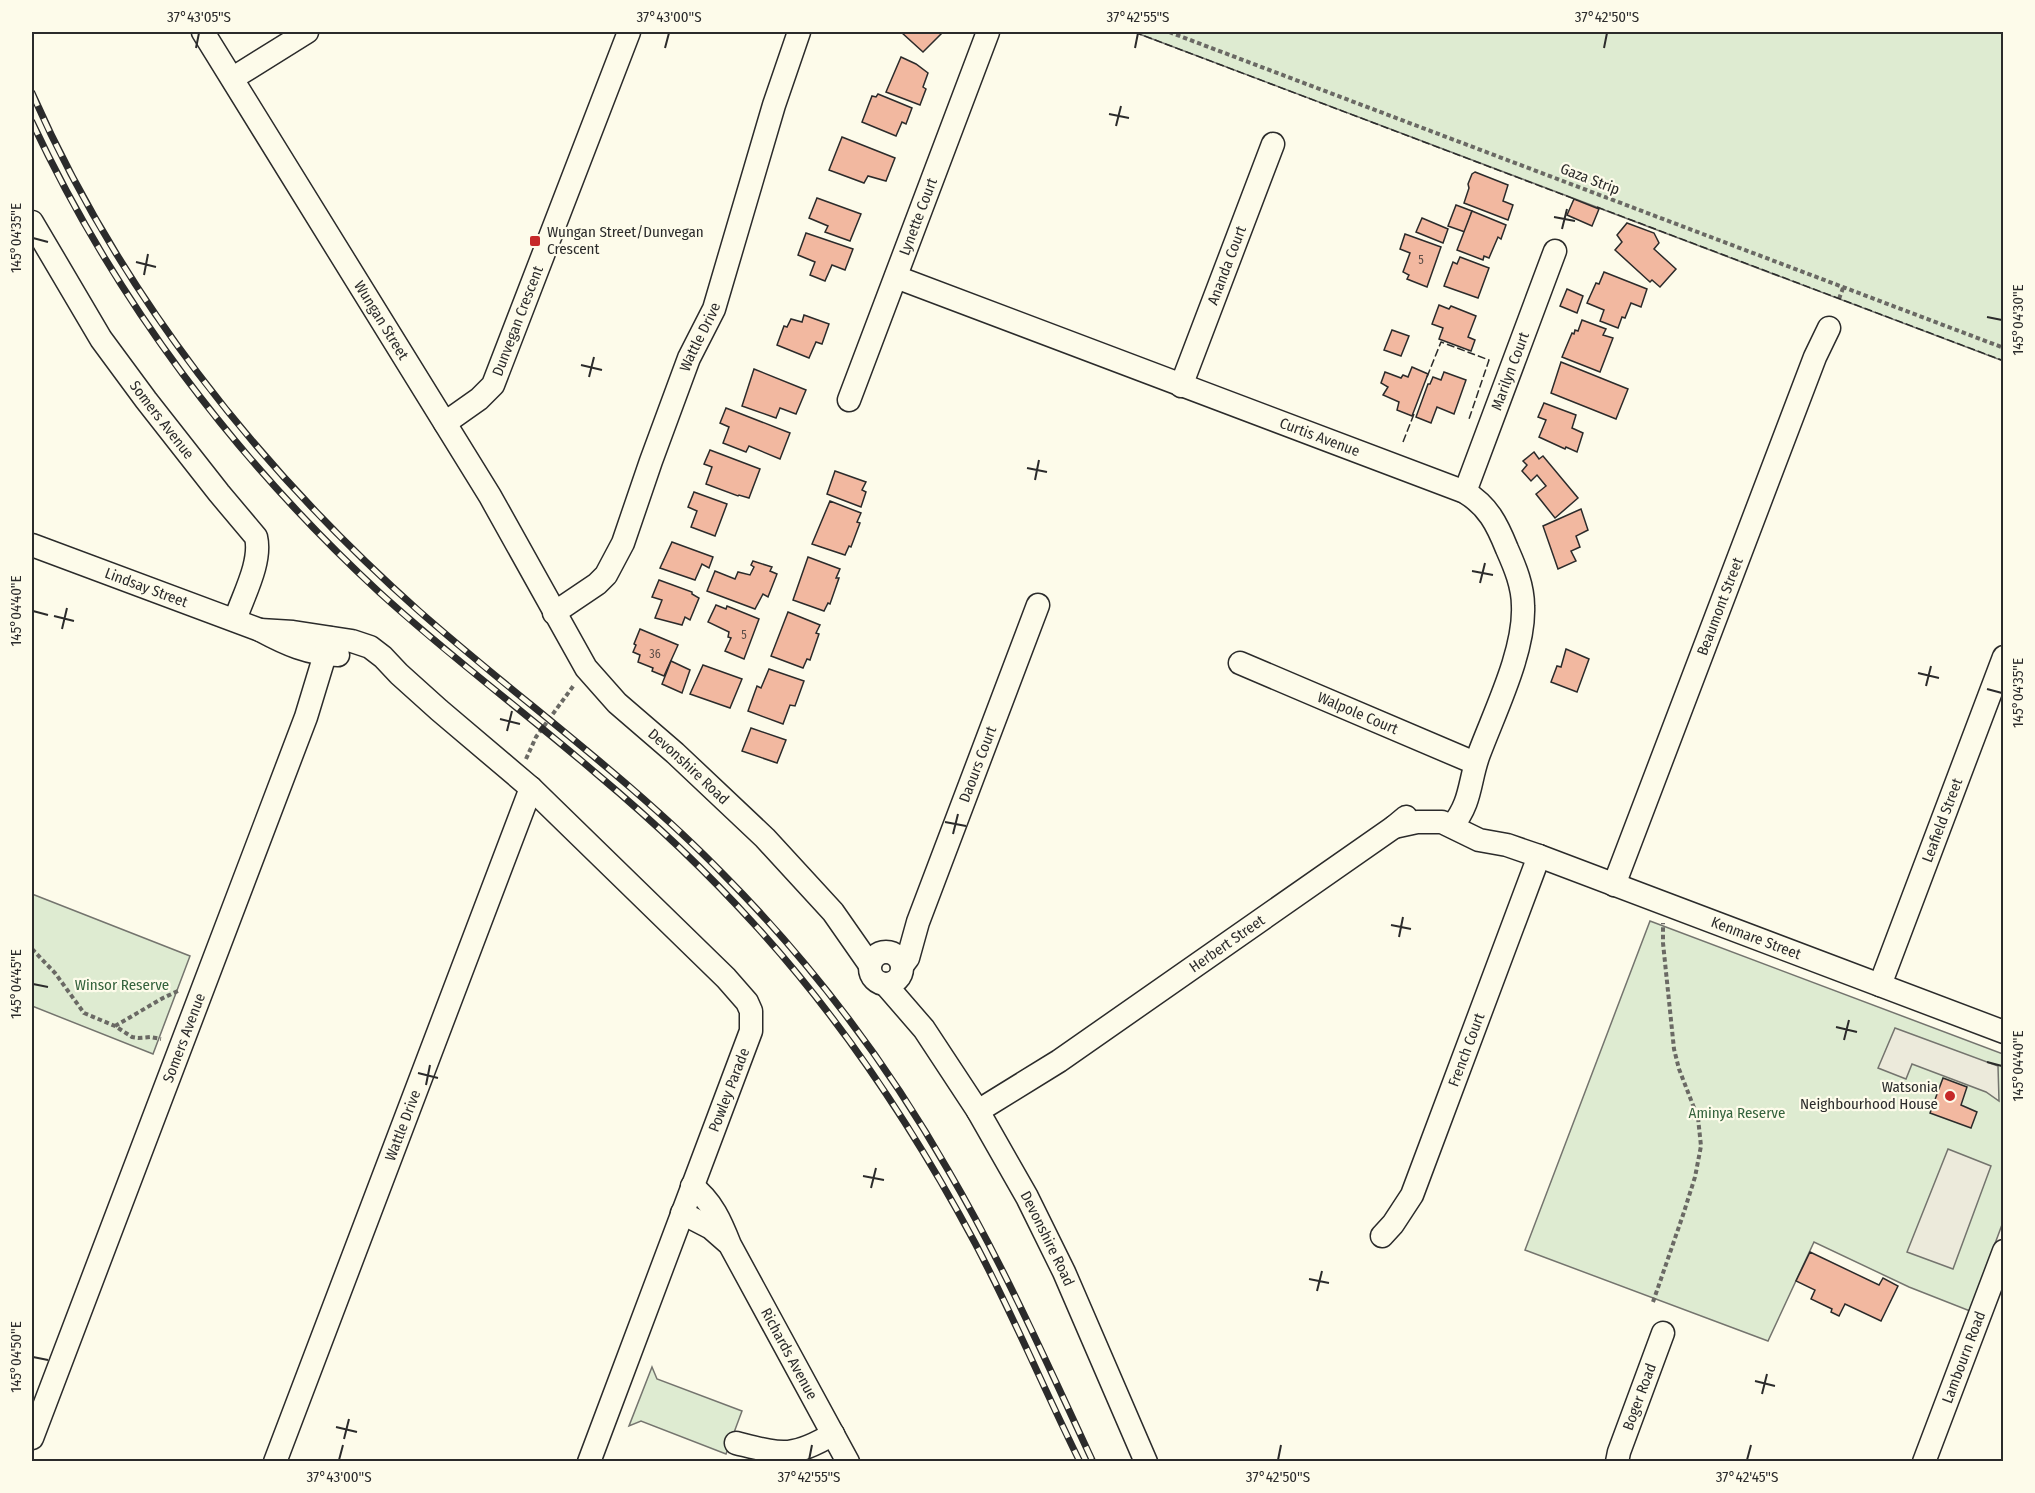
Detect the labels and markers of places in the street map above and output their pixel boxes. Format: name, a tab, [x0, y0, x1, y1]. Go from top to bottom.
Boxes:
place label: Wungan Street/Dunvegan Crescent	[547, 223, 704, 258]
marker: Wungan Street/Dunvegan Crescent	[528, 234, 542, 248]
place label: Watsonia Neighbourhood House	[1800, 1078, 1938, 1113]
marker: Watsonia Neighbourhood House	[1943, 1089, 1957, 1103]

